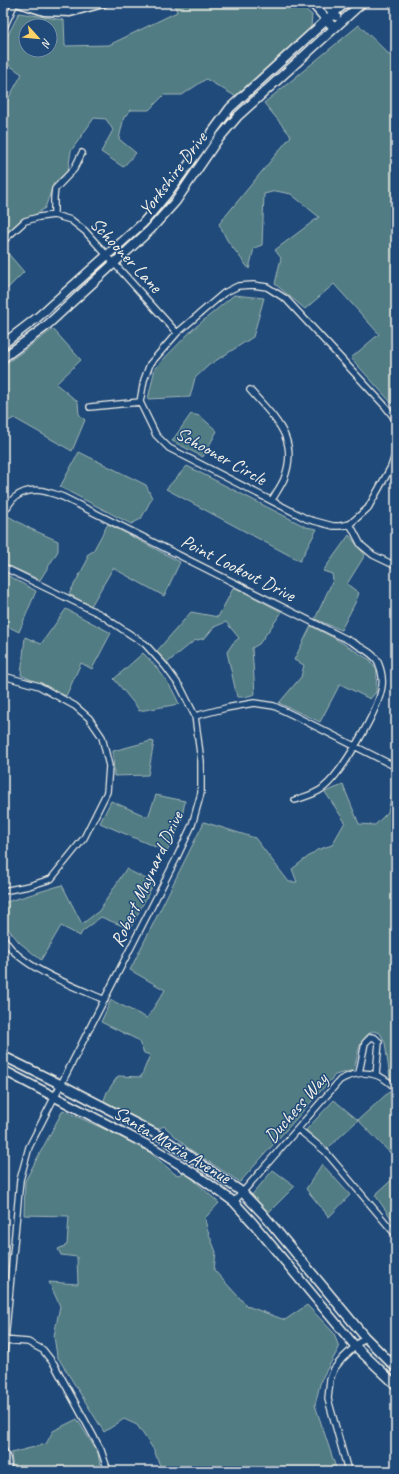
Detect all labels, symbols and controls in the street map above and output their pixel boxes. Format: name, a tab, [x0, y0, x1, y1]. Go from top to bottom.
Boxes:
north arrow	[18, 18, 58, 58]
text: N	[38, 36, 55, 51]
street label: Yorkshire Drive	[133, 126, 214, 221]
street label: Schooner Lane	[85, 212, 168, 299]
street label: Schooner Circle	[172, 421, 272, 492]
street label: Point Lookout Drive	[177, 529, 301, 608]
street label: Robert Maynard Drive	[105, 806, 190, 950]
street label: Duchess Way	[259, 1067, 334, 1148]
street label: Santa Maria Avenue	[109, 1101, 236, 1190]

